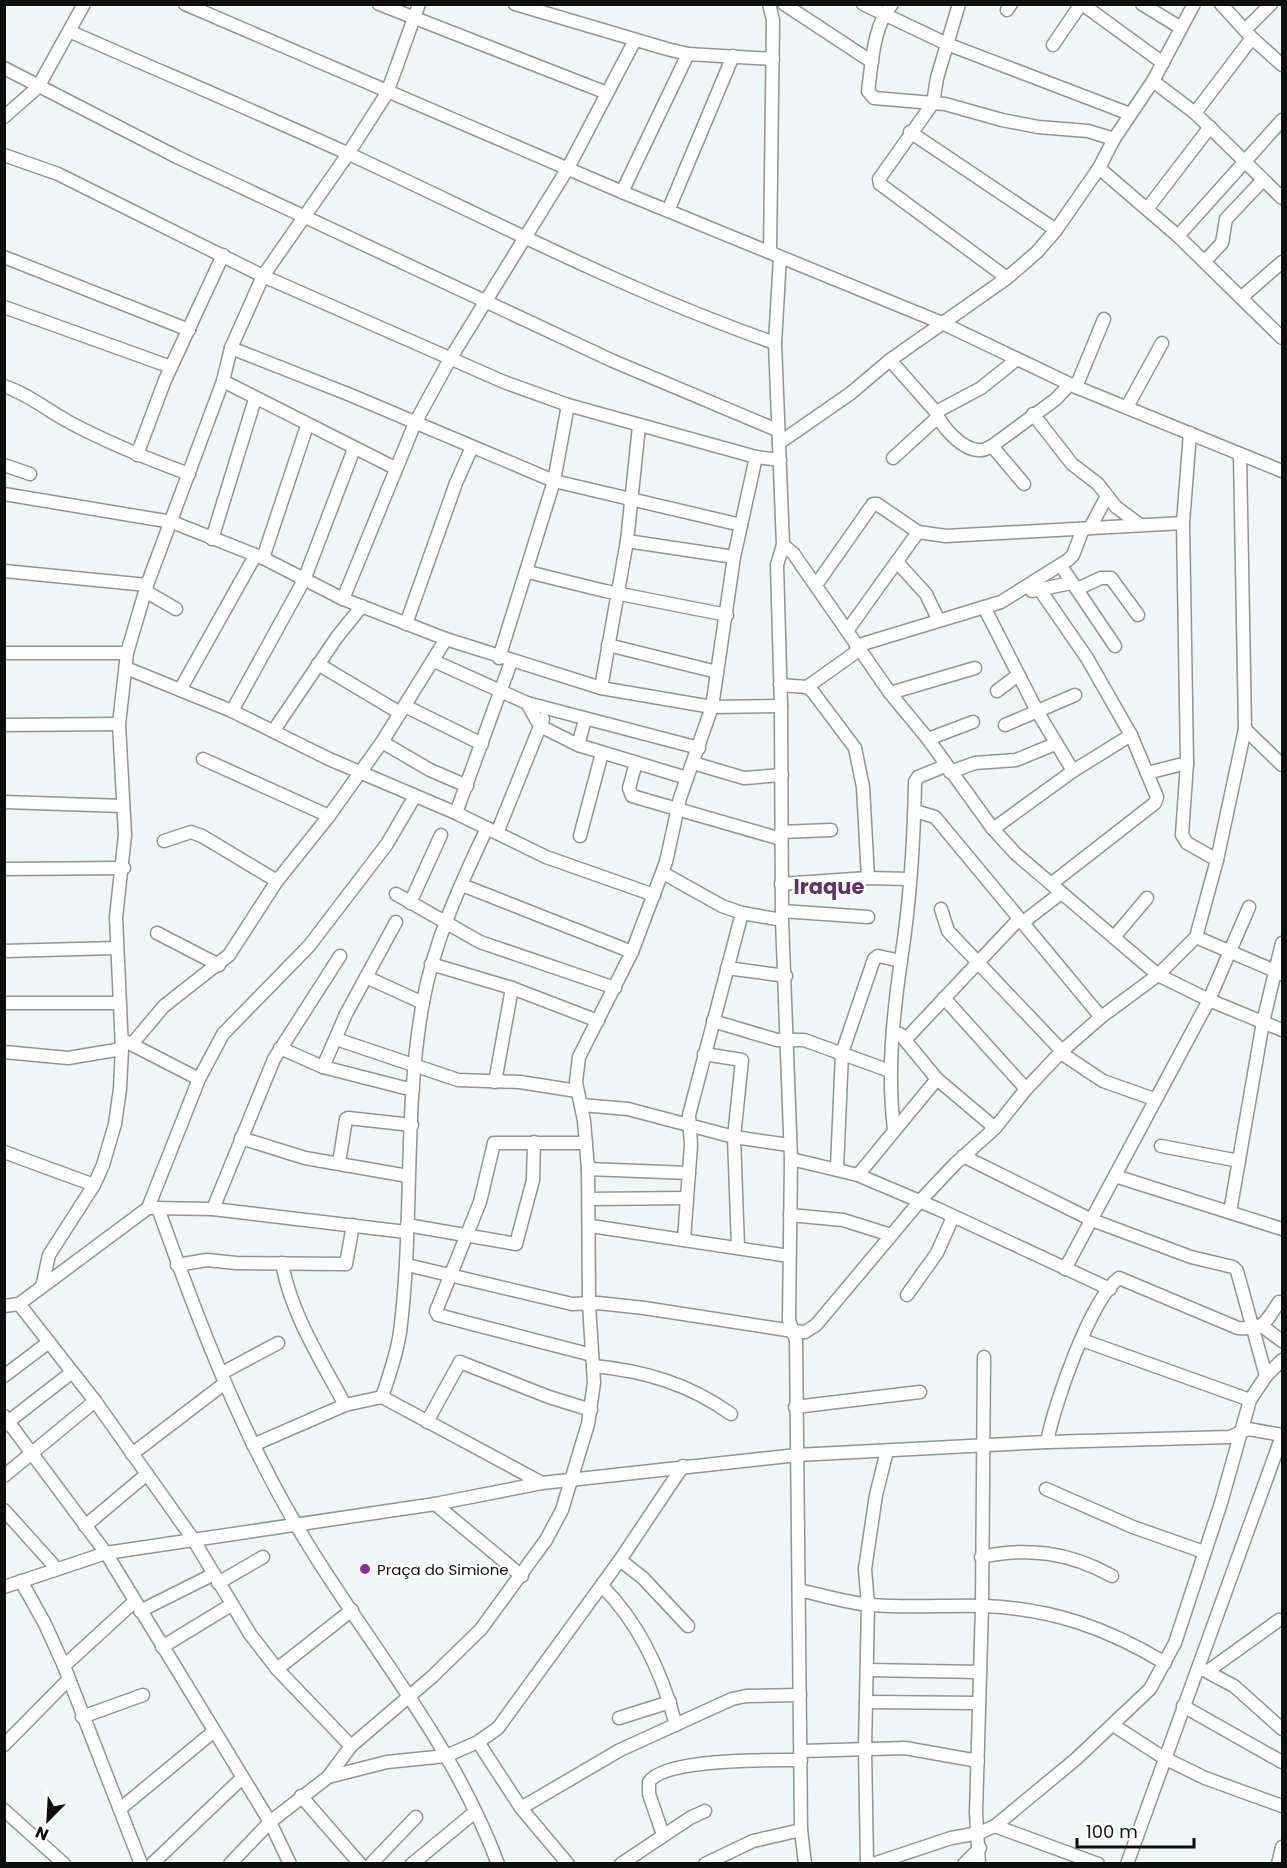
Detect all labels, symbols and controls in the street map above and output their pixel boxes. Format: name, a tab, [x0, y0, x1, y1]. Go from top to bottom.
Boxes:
district label: Iraque	[794, 872, 864, 901]
place label: Praça do Simione	[377, 1559, 509, 1580]
marker: Praça do Simione	[358, 1562, 372, 1576]
north arrow	[18, 1790, 78, 1850]
scale bar	[1077, 1811, 1194, 1849]
text: 100 m	[1086, 1819, 1138, 1844]
text: N	[32, 1820, 52, 1846]

